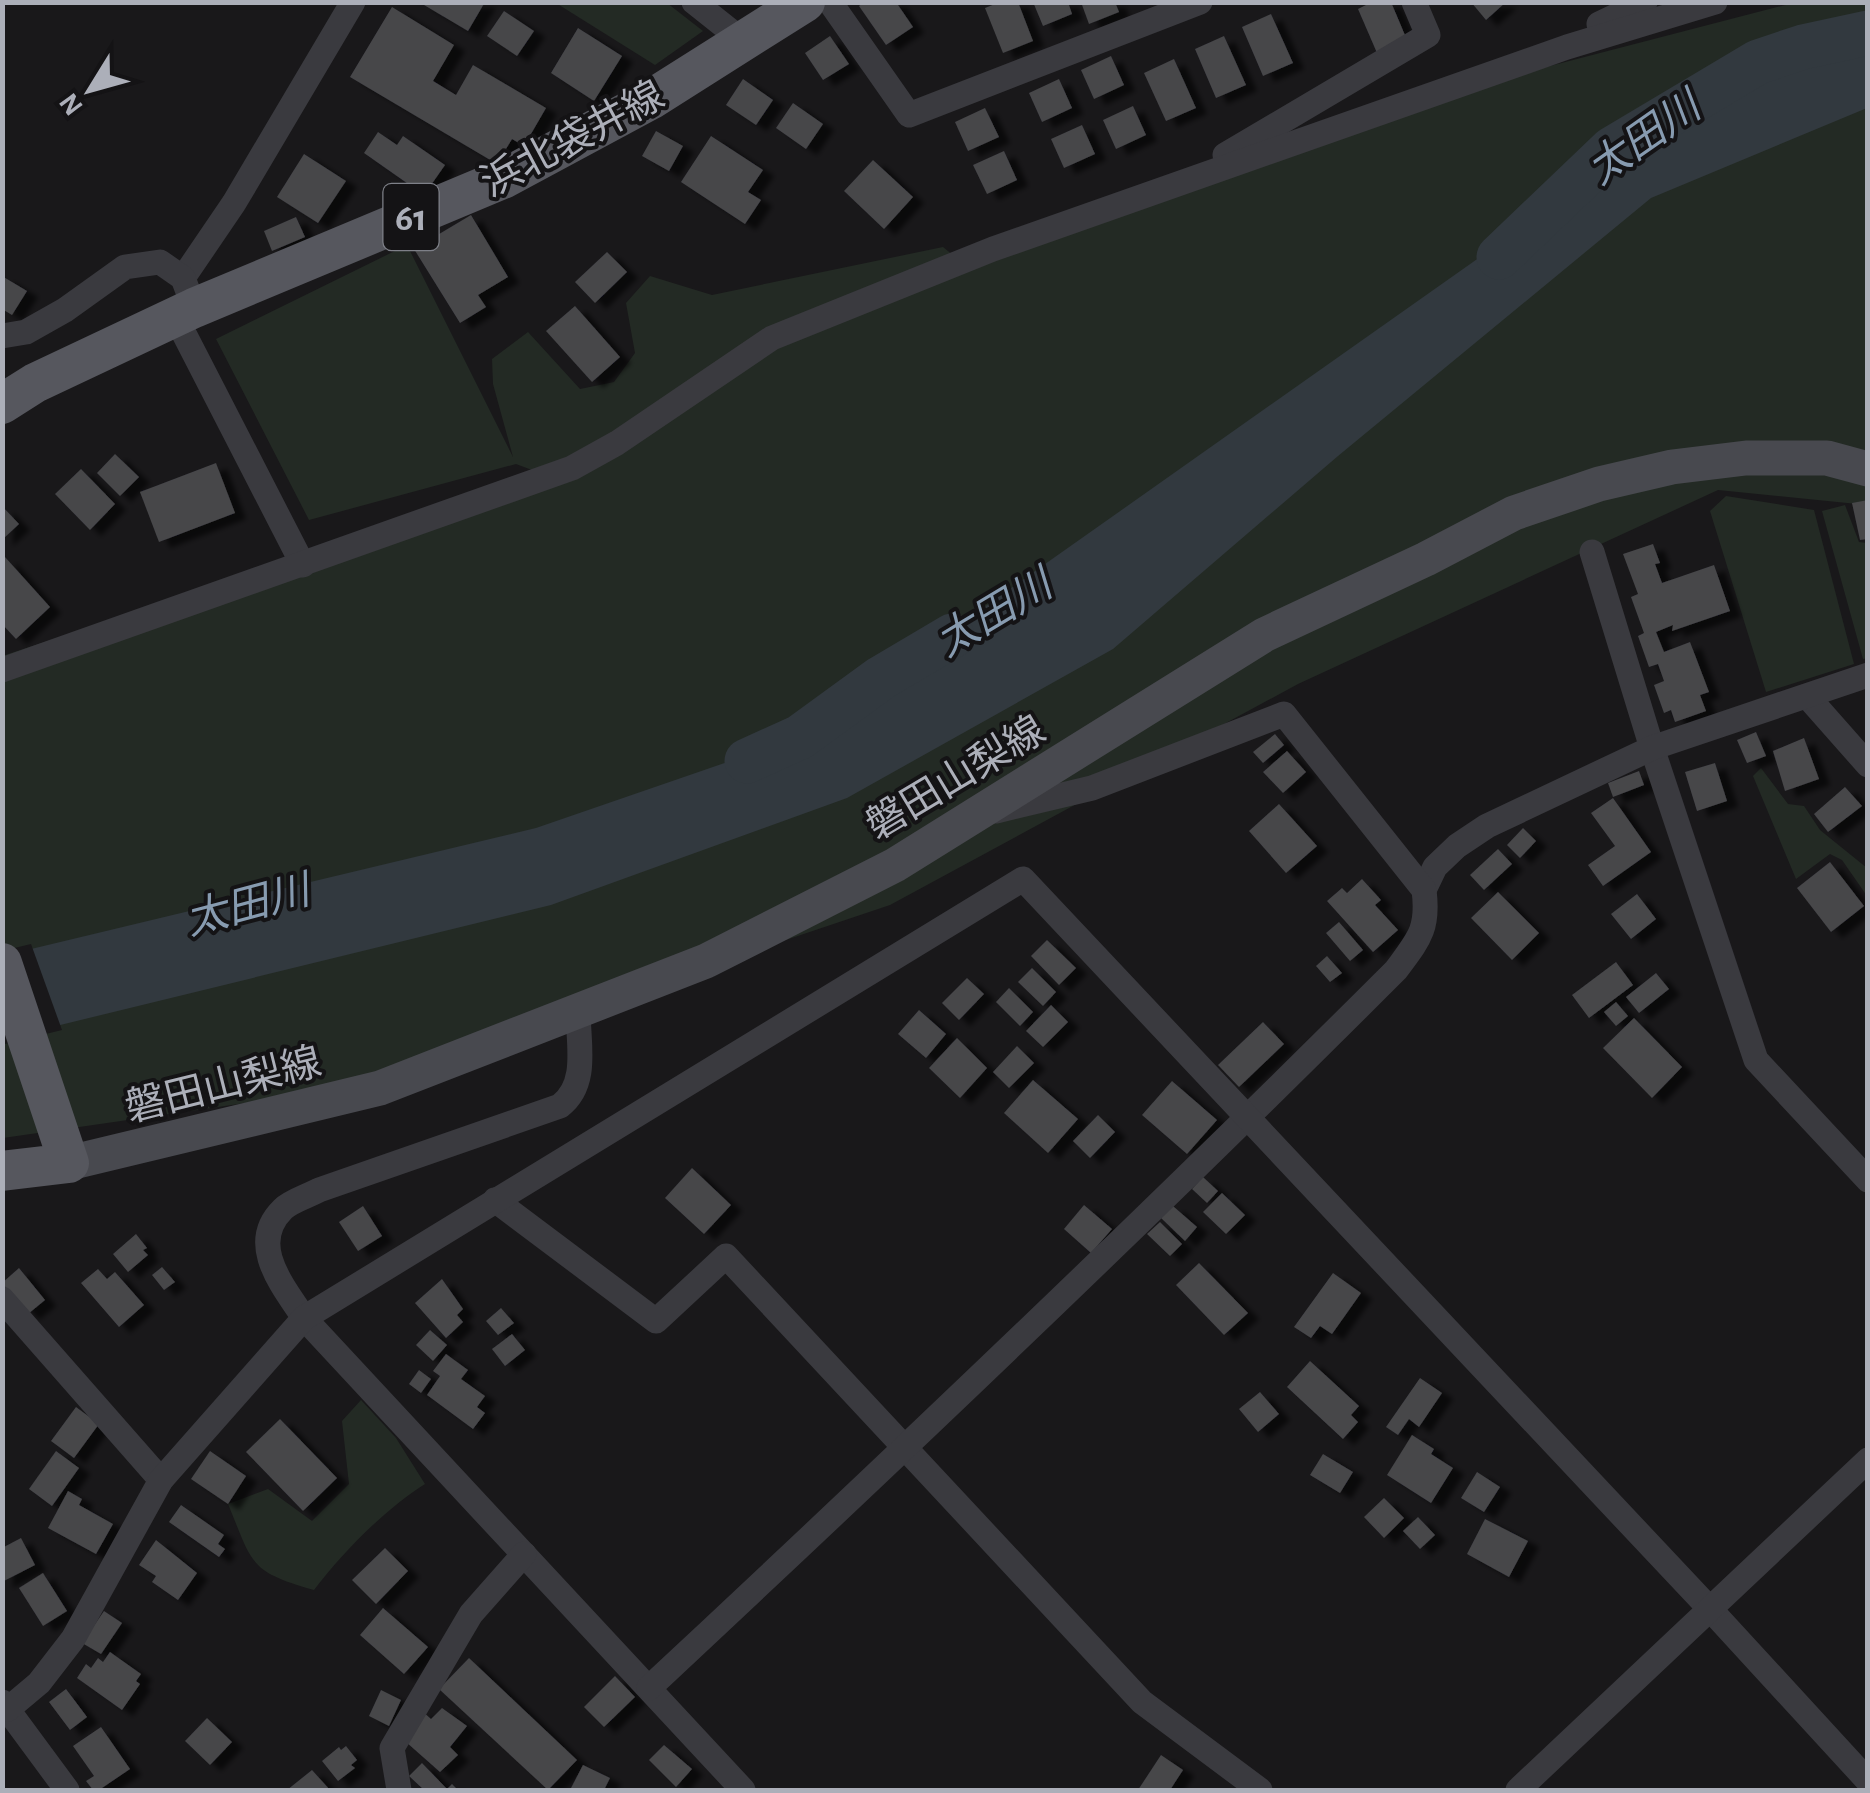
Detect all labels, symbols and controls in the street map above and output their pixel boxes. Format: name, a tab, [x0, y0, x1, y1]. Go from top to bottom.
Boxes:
north arrow	[40, 40, 140, 140]
street label: 浜北袋井線	[474, 73, 671, 204]
water label: 太田川	[1579, 81, 1711, 192]
text: N	[55, 88, 89, 120]
road number: 61	[384, 184, 438, 250]
water label: 太田川	[928, 559, 1062, 664]
street label: 磐田山梨線	[859, 708, 1052, 847]
water label: 太田川	[181, 866, 318, 943]
street label: 磐田山梨線	[121, 1040, 325, 1130]

